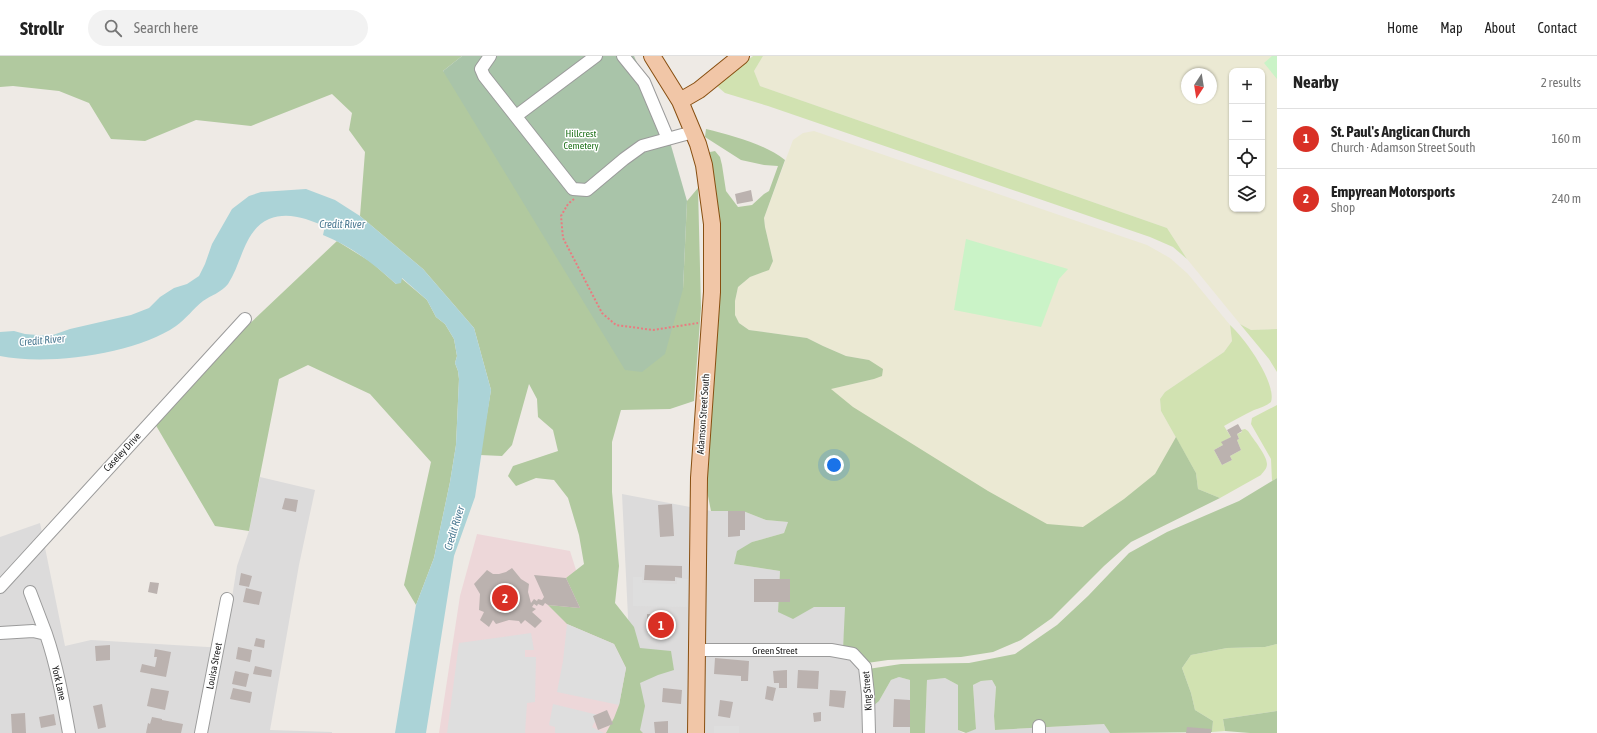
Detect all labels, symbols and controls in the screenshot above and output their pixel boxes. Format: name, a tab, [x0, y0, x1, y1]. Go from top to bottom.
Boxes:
search box	[88, 10, 368, 46]
text: Strollr	[20, 17, 64, 39]
icon: search	[102, 17, 124, 39]
text: Search here	[134, 19, 198, 36]
text: Home	[1387, 20, 1418, 36]
text: Map	[1440, 20, 1463, 36]
text: About	[1485, 20, 1516, 36]
text: Contact	[1538, 20, 1577, 36]
north arrow	[1181, 68, 1217, 104]
map controls	[1229, 68, 1265, 212]
button: +	[1229, 68, 1265, 104]
text: Nearby	[1293, 72, 1339, 92]
text: 2 results	[1541, 75, 1581, 90]
button: −	[1229, 104, 1265, 140]
text: St. Paul's Anglican Church	[1331, 123, 1470, 140]
park label: Hillcrest Cemetery	[563, 128, 599, 151]
text: 1	[1303, 131, 1309, 146]
text: 160 m	[1552, 131, 1581, 146]
button: locate	[1229, 140, 1265, 176]
text: Church · Adamson Street South	[1331, 140, 1476, 155]
button: layers	[1229, 176, 1265, 212]
text: Empyrean Motorsports	[1331, 183, 1455, 200]
text: 2	[1303, 191, 1309, 206]
text: 240 m	[1552, 191, 1581, 206]
text: Shop	[1331, 200, 1355, 215]
water label: Credit River	[319, 218, 366, 230]
water label: Credit River	[19, 332, 66, 348]
street label: Adamson Street South	[695, 373, 711, 455]
street label: Caseley Drive	[101, 430, 143, 474]
your location	[824, 455, 844, 475]
water label: Credit River	[442, 504, 467, 552]
pin: 2	[492, 583, 518, 613]
pin: 1	[648, 610, 674, 640]
street label: Louisa Street	[204, 642, 224, 690]
street label: Green Street	[752, 645, 798, 656]
street label: York Lane	[50, 665, 68, 702]
street label: King Street	[860, 671, 874, 711]

